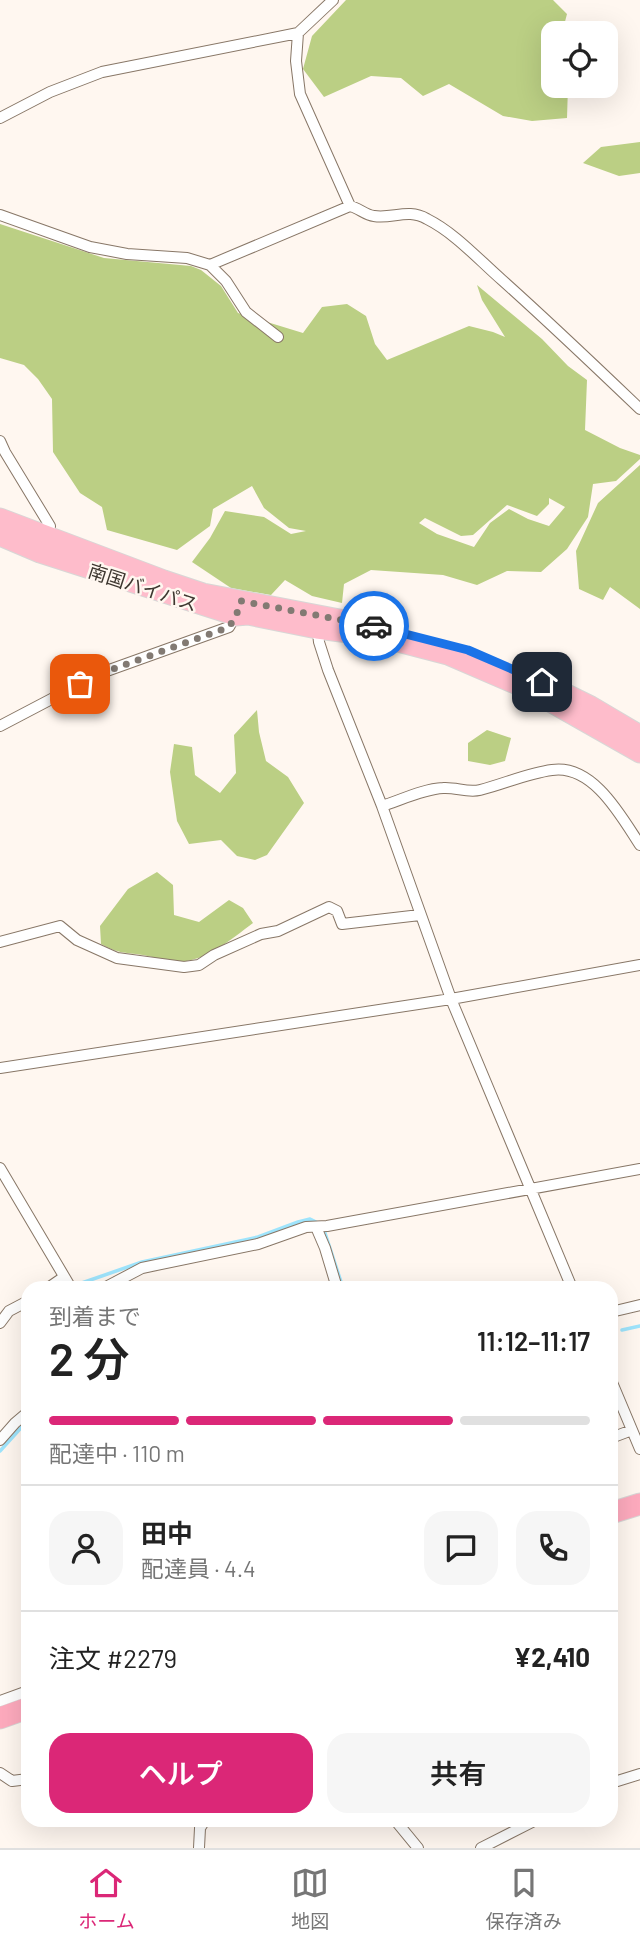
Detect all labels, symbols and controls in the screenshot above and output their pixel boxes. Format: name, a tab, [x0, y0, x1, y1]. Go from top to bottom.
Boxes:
map controls	[541, 21, 618, 98]
button: locate	[541, 21, 618, 98]
street label: 南国バイパス	[85, 559, 201, 615]
courier	[339, 591, 409, 661]
icon: car	[355, 607, 393, 645]
pin	[512, 652, 572, 712]
pin	[50, 654, 110, 714]
icon: home	[523, 663, 561, 701]
icon: bag	[61, 665, 99, 703]
text: 到着まで	[49, 1302, 141, 1330]
text: 11:12–11:17	[477, 1325, 590, 1356]
text: 2 分	[49, 1330, 130, 1385]
text: 配達中 · 110 m	[49, 1439, 185, 1467]
button: person	[49, 1511, 123, 1585]
button: chat	[424, 1511, 498, 1585]
button: phone	[516, 1511, 590, 1585]
text: 田中	[141, 1517, 193, 1548]
text: 配達員 · 4.4	[141, 1554, 256, 1582]
text: ¥2,410	[513, 1641, 590, 1672]
text: 注文 #2279	[49, 1642, 177, 1673]
button: ヘルプ	[49, 1733, 313, 1813]
button: 共有	[327, 1733, 590, 1813]
tab: ホーム	[78, 1864, 135, 1933]
tab: 地図	[291, 1864, 329, 1933]
tab: 保存済み	[486, 1864, 562, 1933]

